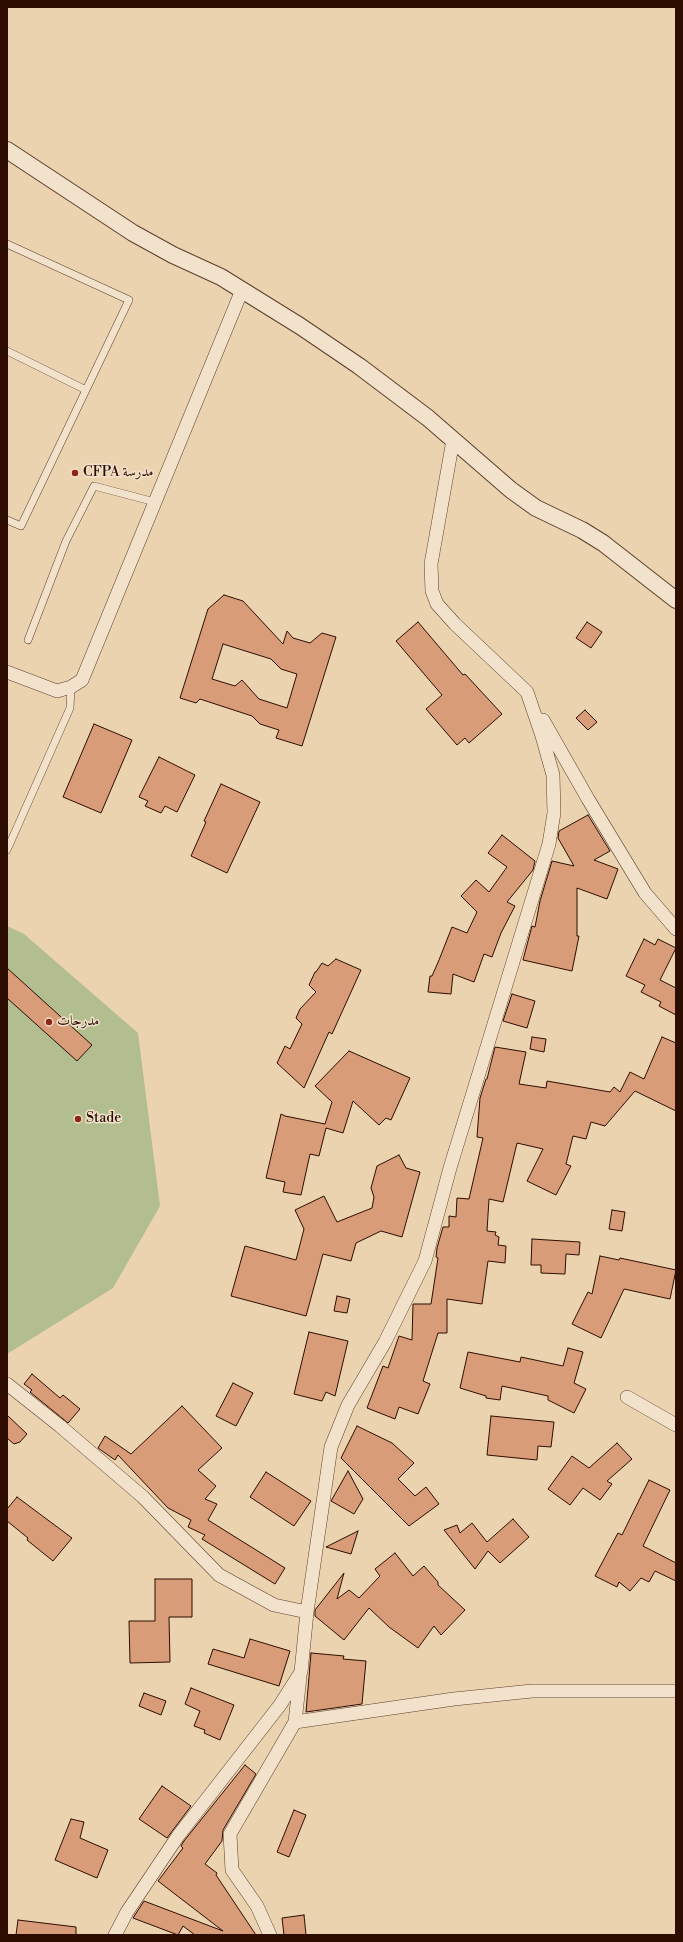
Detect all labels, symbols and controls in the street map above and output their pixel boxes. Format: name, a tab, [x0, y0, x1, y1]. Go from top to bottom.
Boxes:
place label: CFPA مدرسة	[83, 465, 153, 481]
marker: CFPA مدرسة	[70, 468, 80, 478]
place label: مدرجات	[57, 1014, 99, 1030]
marker: مدرجات	[44, 1017, 54, 1027]
place label: Stade	[86, 1111, 121, 1127]
marker: Stade	[73, 1114, 83, 1124]

